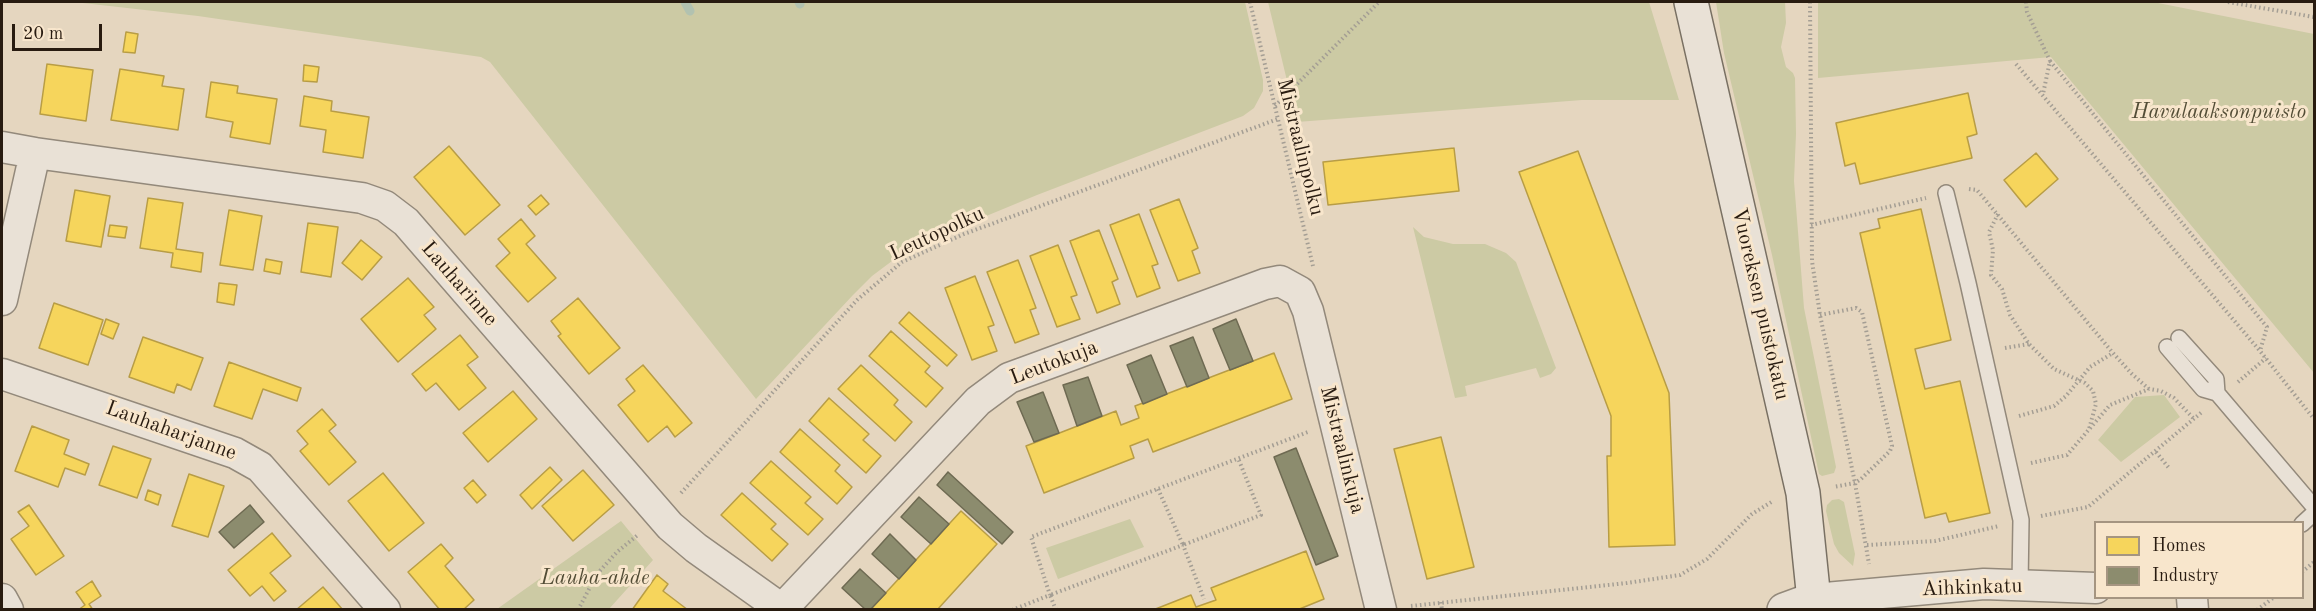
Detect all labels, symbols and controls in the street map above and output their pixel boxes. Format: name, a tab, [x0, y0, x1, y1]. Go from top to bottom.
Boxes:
scale bar	[15, 12, 105, 50]
text: 20 m	[23, 25, 63, 43]
street label: Mistraalinpolku	[1271, 76, 1329, 218]
park label: Havulaaksonpuisto	[2132, 99, 2306, 125]
street label: Leutopolku	[886, 201, 988, 267]
street label: Vuoreksen puistokatu	[1726, 205, 1794, 403]
street label: Lauharinne	[415, 236, 503, 332]
street label: Leutokuja	[1007, 335, 1101, 391]
street label: Mistraalinkuja	[1314, 383, 1370, 517]
street label: Lauhaharjanne	[102, 396, 240, 466]
legend	[2094, 521, 2304, 599]
text: Homes	[2152, 537, 2206, 555]
park label: Lauha-ahde	[540, 565, 650, 591]
text: Industry	[2152, 567, 2219, 585]
street label: Aihkinkatu	[1921, 574, 2023, 602]

